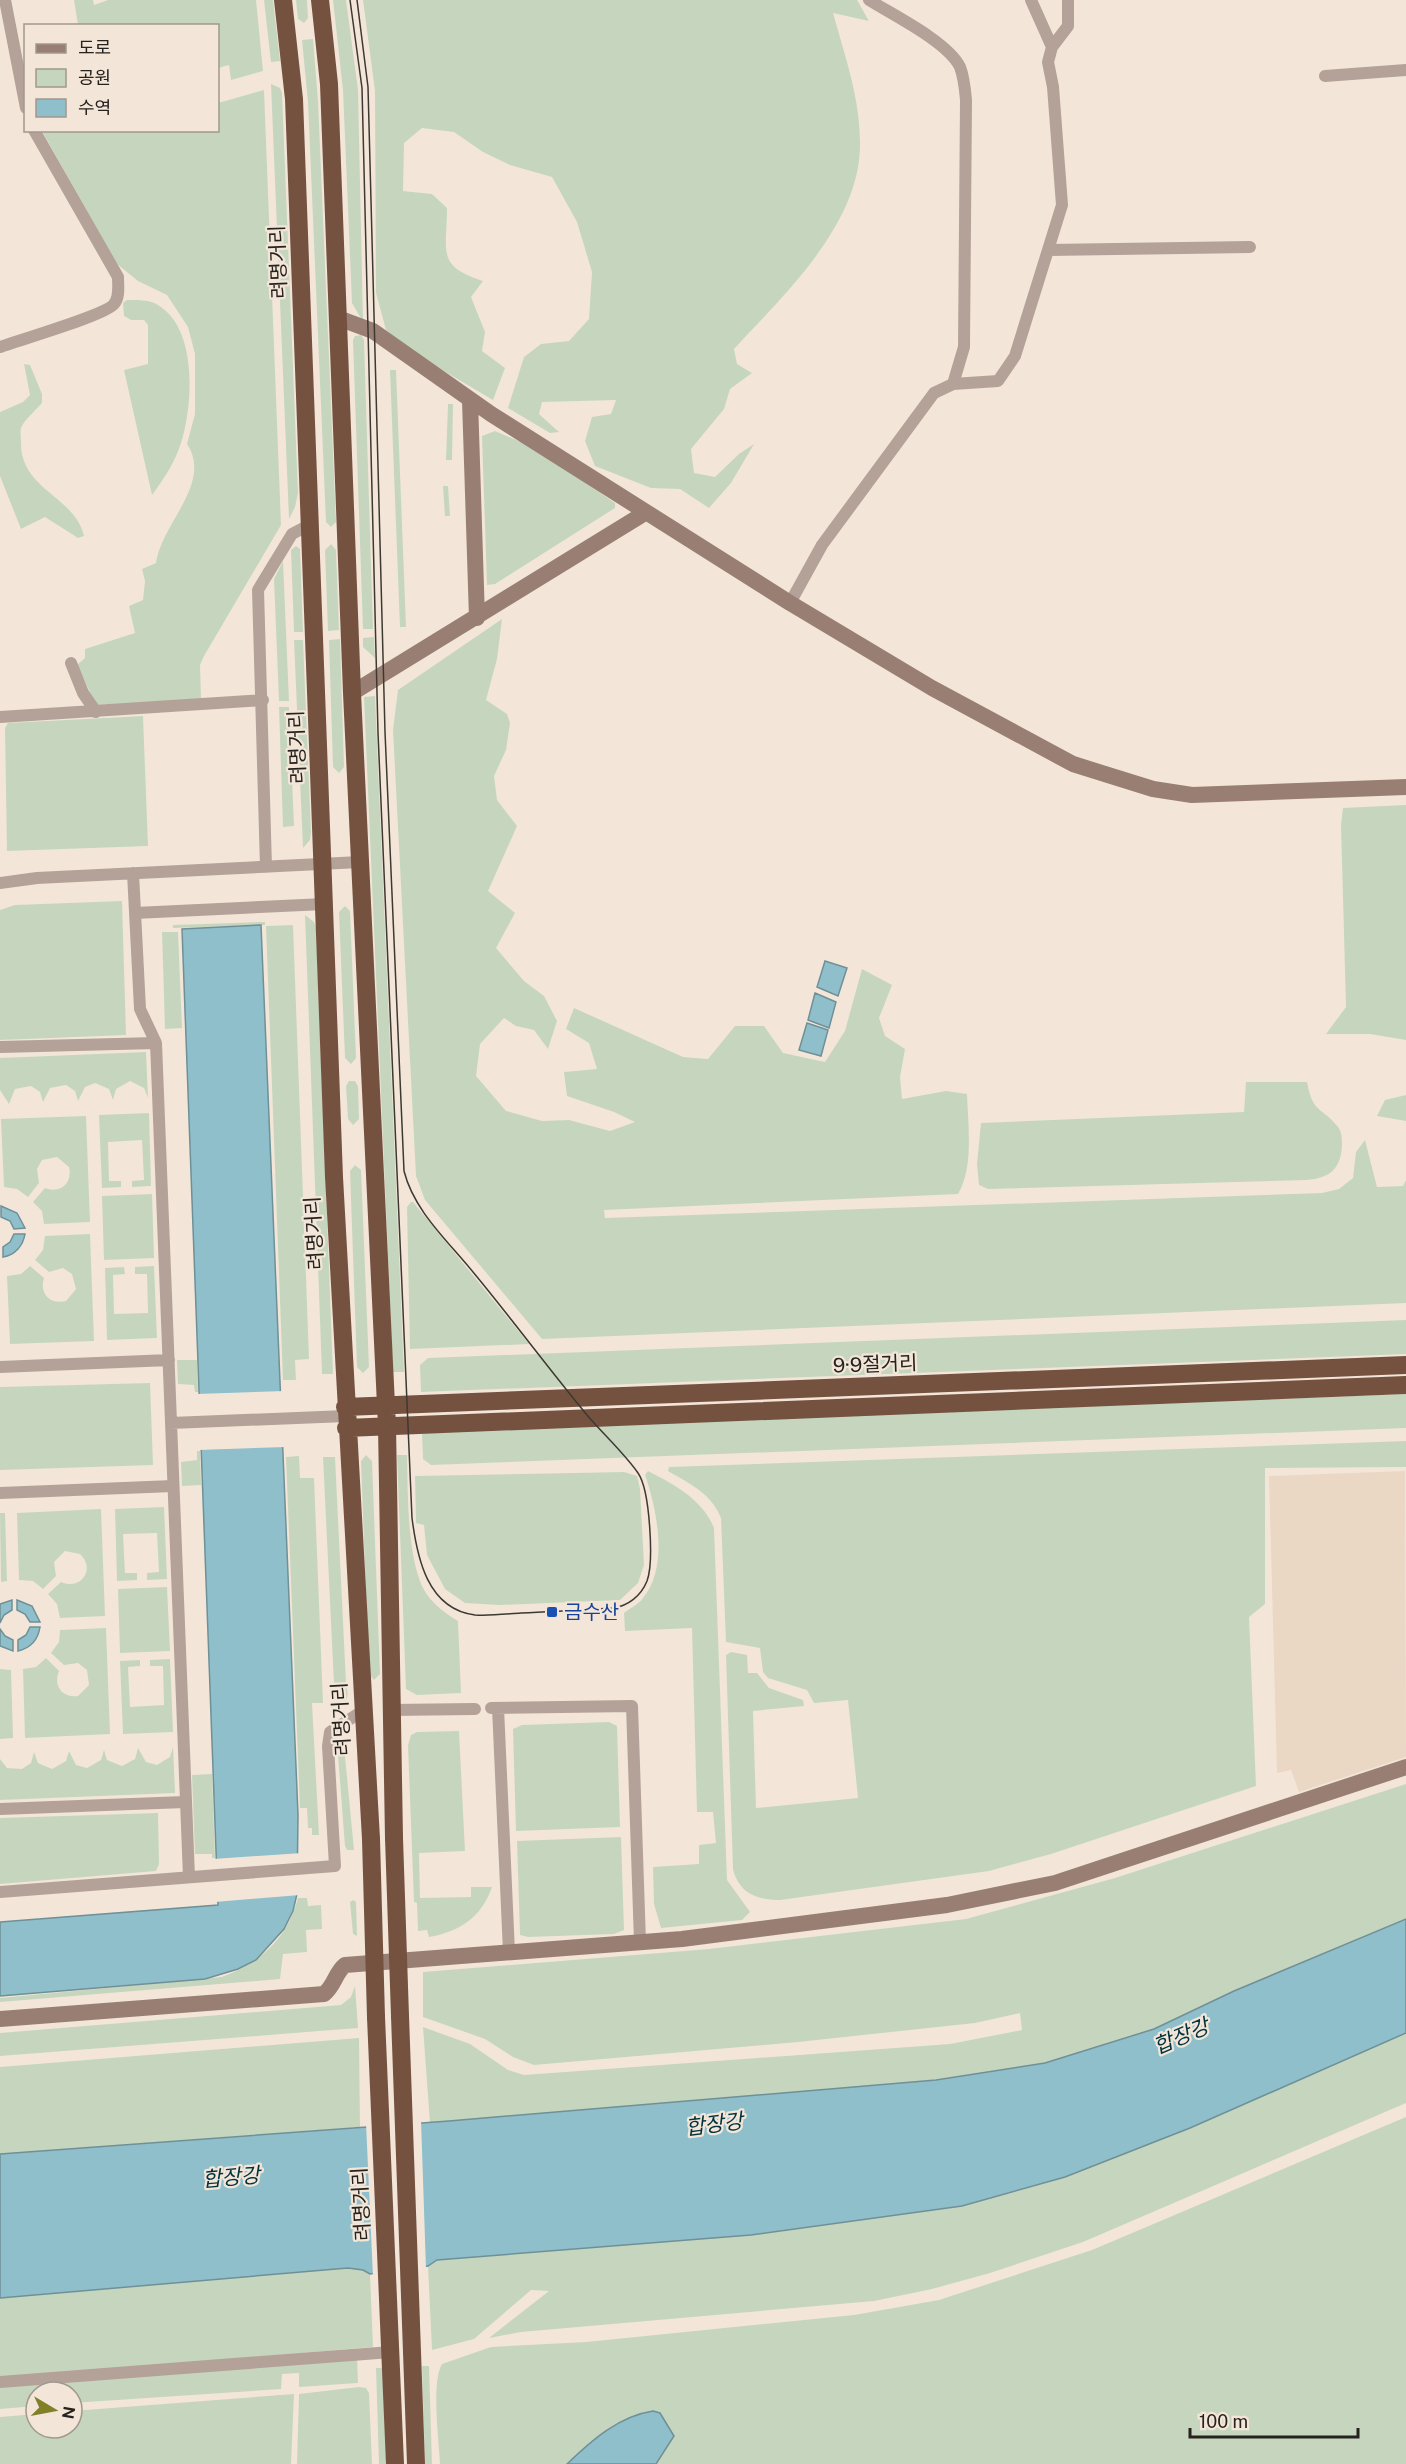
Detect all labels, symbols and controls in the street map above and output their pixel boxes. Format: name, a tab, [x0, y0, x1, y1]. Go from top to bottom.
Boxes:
legend	[24, 24, 219, 132]
text: 도로	[78, 37, 111, 58]
text: 공원	[78, 67, 111, 88]
text: 수역	[78, 97, 111, 118]
street label: 려명거리	[265, 225, 291, 299]
street label: 려명거리	[284, 710, 310, 784]
street label: 려명거리	[300, 1196, 328, 1270]
street label: 9·9절거리	[832, 1351, 918, 1377]
place label: 금수산	[564, 1600, 619, 1624]
marker: 금수산	[545, 1605, 559, 1619]
street label: 려명거리	[327, 1682, 355, 1756]
water label: 합장강	[1149, 2012, 1215, 2059]
water label: 합장강	[684, 2108, 747, 2140]
water label: 합장강	[201, 2162, 264, 2192]
street label: 려명거리	[347, 2167, 375, 2241]
north arrow	[24, 2380, 84, 2440]
scale bar	[1190, 2401, 1358, 2439]
text: N	[58, 2405, 79, 2420]
text: 100 m	[1199, 2411, 1248, 2432]

